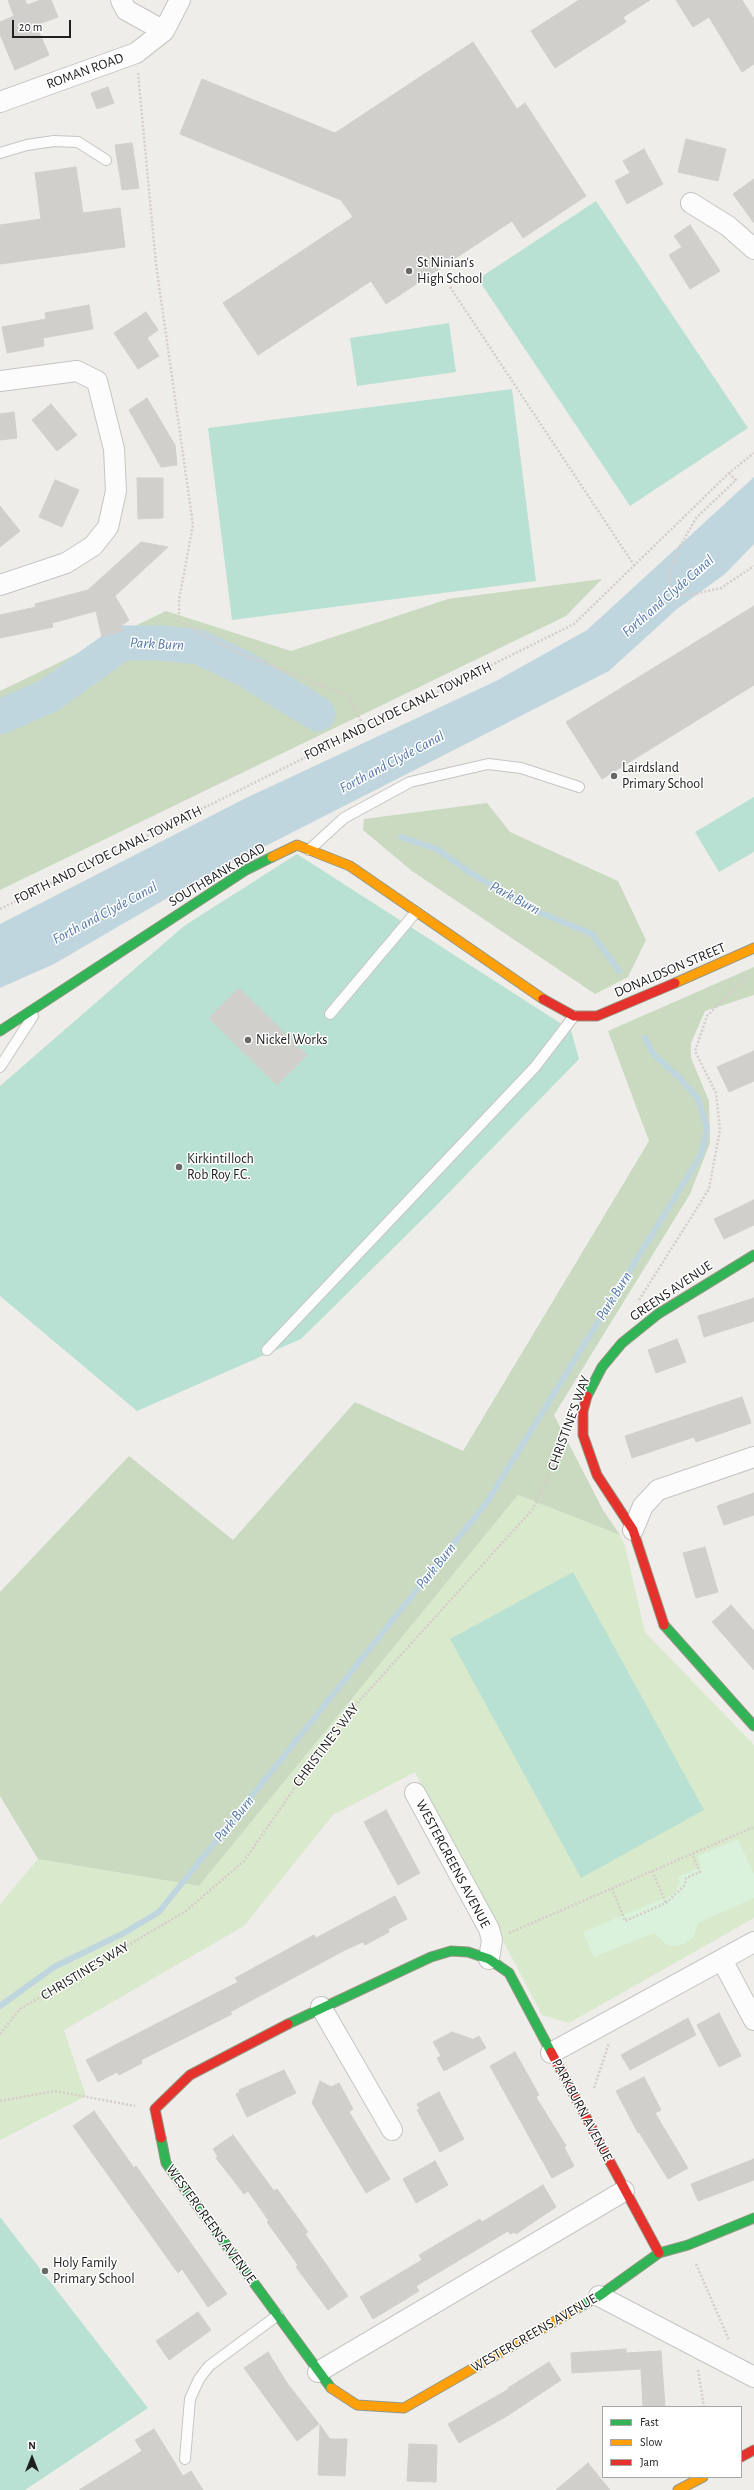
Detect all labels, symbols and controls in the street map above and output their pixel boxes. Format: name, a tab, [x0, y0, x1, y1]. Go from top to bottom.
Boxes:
scale bar	[14, 12, 73, 38]
text: 20 m	[19, 21, 42, 33]
street label: ROMAN ROAD	[44, 49, 126, 93]
place label: St Ninian's High School	[417, 255, 483, 288]
marker: St Ninian's High School	[404, 266, 414, 276]
water label: Forth and Clyde Canal	[618, 551, 718, 641]
water label: Park Burn	[130, 634, 184, 654]
street label: FORTH AND CLYDE CANAL TOWPATH	[301, 658, 495, 764]
water label: Forth and Clyde Canal	[337, 727, 447, 797]
place label: Lairdsland Primary School	[622, 760, 704, 792]
marker: Lairdsland Primary School	[609, 771, 619, 781]
street label: FORTH AND CLYDE CANAL TOWPATH	[11, 802, 205, 908]
street label: SOUTHBANK ROAD	[166, 840, 268, 910]
water label: Park Burn	[487, 877, 543, 919]
water label: Forth and Clyde Canal	[50, 878, 160, 948]
street label: DONALDSON STREET	[612, 939, 728, 1001]
place label: Nickel Works	[256, 1032, 327, 1048]
marker: Nickel Works	[243, 1035, 253, 1045]
place label: Kirkintilloch Rob Roy F.C.	[187, 1151, 254, 1184]
marker: Kirkintilloch Rob Roy F.C.	[174, 1162, 184, 1172]
street label: GREENS AVENUE	[627, 1257, 715, 1325]
water label: Park Burn	[592, 1268, 636, 1324]
street label: CHRISTINE'S WAY	[544, 1373, 594, 1473]
water label: Park Burn	[412, 1539, 460, 1593]
street label: CHRISTINE'S WAY	[289, 1700, 363, 1790]
water label: Park Burn	[210, 1792, 258, 1846]
street label: WESTERGREENS AVENUE	[412, 1797, 494, 1931]
street label: CHRISTINE'S WAY	[38, 1938, 132, 2004]
street label: PARKBURN AVENUE	[548, 2056, 616, 2164]
street label: WESTERGREENS AVENUE	[162, 2161, 260, 2287]
place label: Holy Family Primary School	[53, 2255, 135, 2288]
marker: Holy Family Primary School	[40, 2266, 50, 2276]
street label: WESTERGREENS AVENUE	[468, 2290, 600, 2376]
legend	[602, 2406, 742, 2478]
text: Fast	[640, 2416, 659, 2428]
text: Slow	[640, 2436, 662, 2448]
north arrow	[12, 2438, 52, 2478]
text: N	[28, 2440, 36, 2451]
text: Jam	[640, 2456, 659, 2468]

